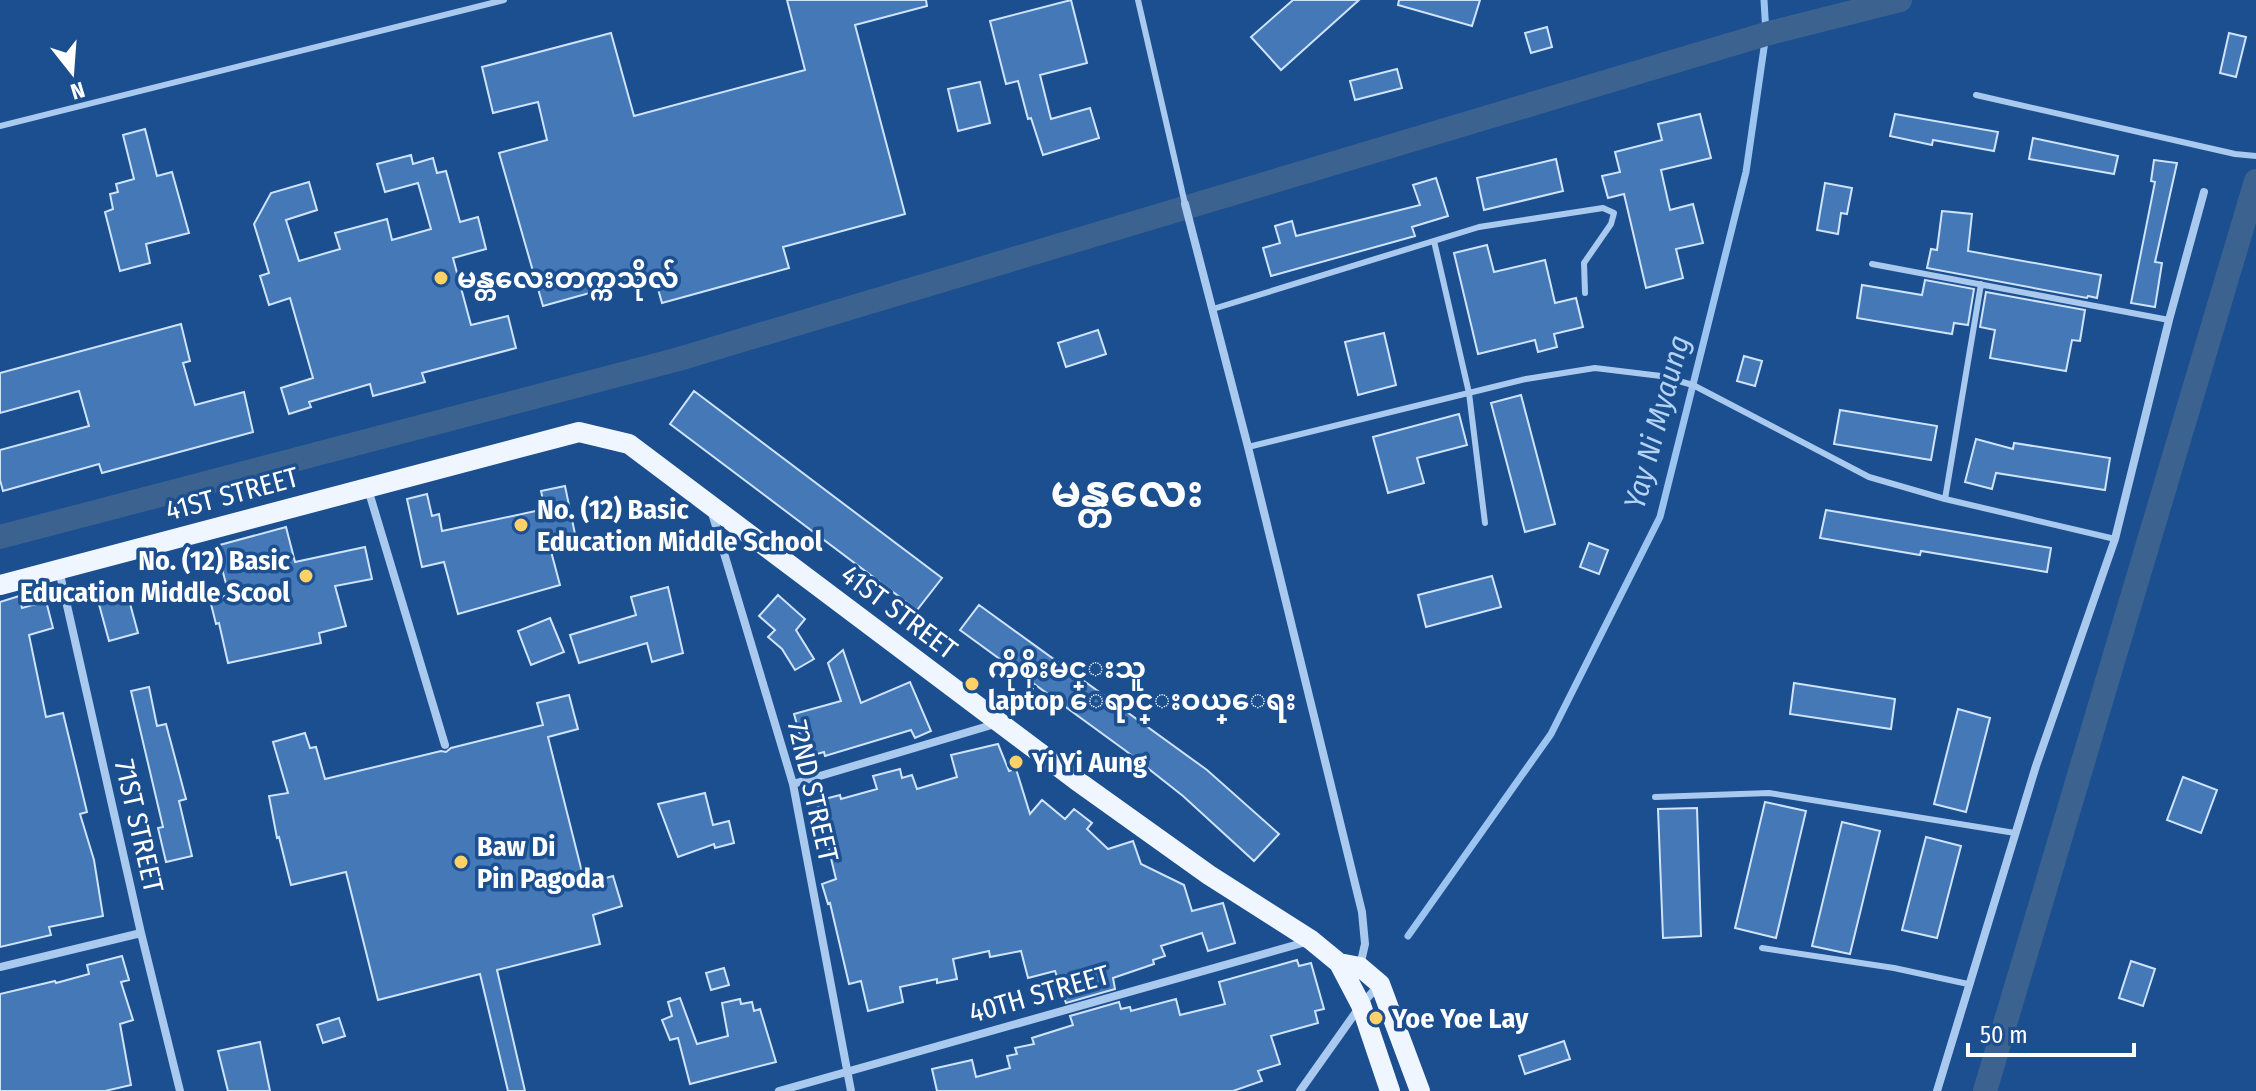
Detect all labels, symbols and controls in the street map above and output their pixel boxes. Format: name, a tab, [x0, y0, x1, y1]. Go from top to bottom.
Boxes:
north arrow	[32, 32, 112, 112]
text: N	[67, 76, 88, 105]
place label: မန္တလေးတက္ကသိုလ်	[457, 259, 679, 301]
marker: မန္တလေးတက္ကသိုလ်	[432, 269, 450, 287]
water label: Yay Ni Myaung	[1617, 331, 1697, 513]
street label: 41ST STREET	[162, 460, 302, 528]
district label: မန္တလေး	[1050, 466, 1204, 528]
place label: No. (12) Basic Education Middle School	[537, 493, 823, 558]
marker: No. (12) Basic Education Middle School	[512, 516, 530, 534]
place label: No. (12) Basic Education Middle Scool	[20, 544, 291, 609]
street label: 41ST STREET	[835, 558, 963, 666]
marker: No. (12) Basic Education Middle Scool	[297, 567, 315, 585]
place label: ကိုစိုးမင္းသူ laptop ေရာင္းဝယ္ေရး	[988, 649, 1296, 723]
marker: ကိုစိုးမင္းသူ laptop ေရာင္းဝယ္ေရး	[963, 675, 981, 693]
street label: 72ND STREET	[781, 717, 845, 865]
place label: Yi Yi Aung	[1031, 746, 1147, 779]
marker: Yi Yi Aung	[1007, 753, 1025, 771]
street label: 71ST STREET	[108, 756, 170, 896]
place label: Baw Di Pin Pagoda	[477, 830, 605, 895]
marker: Baw Di Pin Pagoda	[452, 853, 470, 871]
street label: 40TH STREET	[965, 958, 1113, 1030]
place label: Yoe Yoe Lay	[1391, 1002, 1529, 1035]
scale bar	[1968, 1007, 2134, 1057]
marker: Yoe Yoe Lay	[1367, 1009, 1385, 1027]
text: 50 m	[1980, 1021, 2028, 1049]

